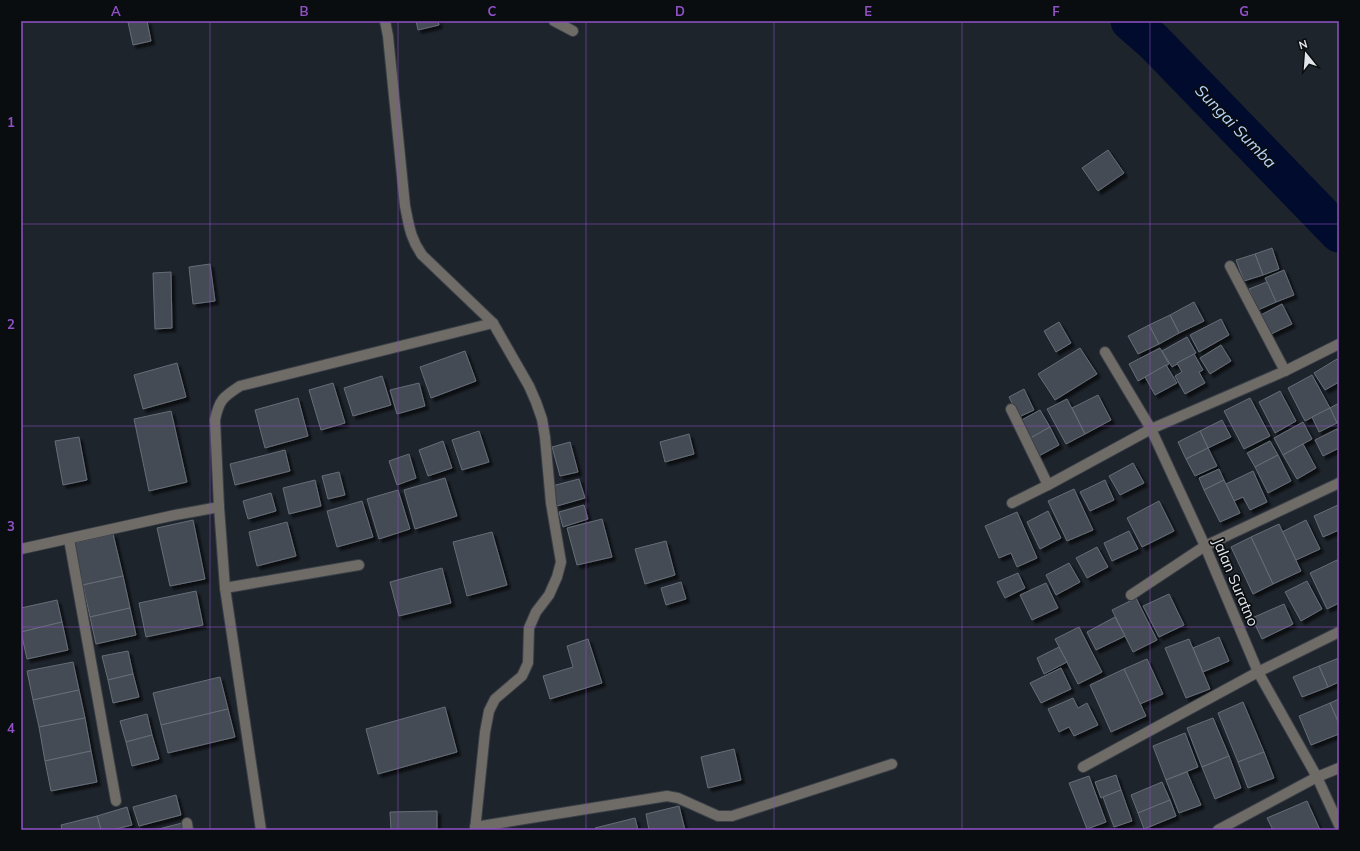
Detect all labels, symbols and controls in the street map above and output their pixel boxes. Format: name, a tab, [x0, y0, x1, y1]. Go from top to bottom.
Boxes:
text: A	[111, 3, 121, 19]
text: B	[300, 3, 309, 19]
text: C	[488, 3, 497, 19]
text: D	[675, 3, 685, 19]
text: E	[864, 3, 872, 19]
text: F	[1052, 3, 1060, 19]
text: G	[1239, 3, 1249, 19]
north arrow	[1286, 34, 1326, 74]
text: N	[1297, 37, 1309, 52]
water label: Sungai Sumba	[1191, 80, 1281, 172]
text: 1	[7, 114, 15, 130]
text: 2	[7, 316, 15, 332]
text: 3	[7, 518, 15, 534]
street label: Jalan Suratno	[1209, 535, 1263, 629]
text: 4	[7, 720, 15, 736]

